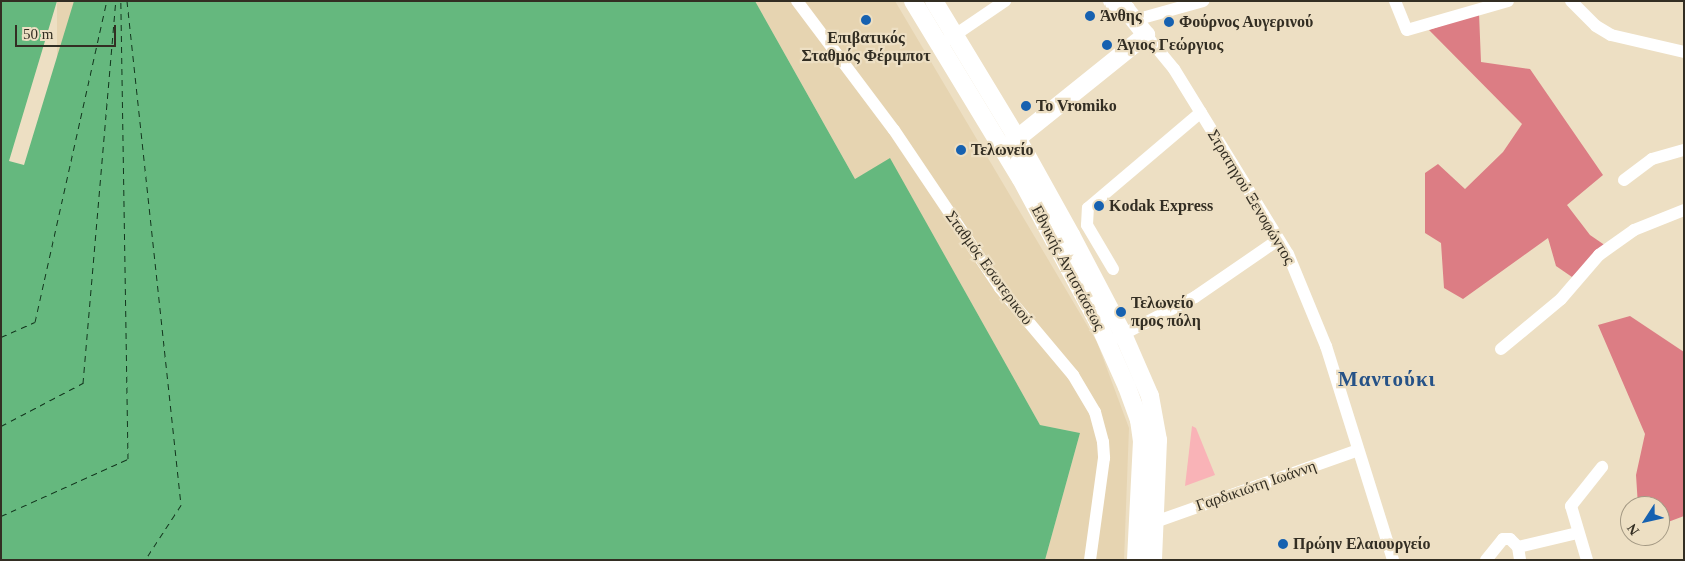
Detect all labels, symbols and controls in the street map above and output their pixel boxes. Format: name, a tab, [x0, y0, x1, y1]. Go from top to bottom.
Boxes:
place label: Άνθης	[1100, 6, 1142, 26]
marker: Άνθης	[1084, 10, 1096, 22]
place label: Φούρνος Αυγερινού	[1179, 12, 1314, 32]
marker: Επιβατικός Σταθμός Φέριμποτ	[860, 14, 872, 26]
scale bar	[18, 15, 119, 47]
marker: Φούρνος Αυγερινού	[1163, 16, 1175, 28]
text: 50 m	[23, 26, 53, 42]
place label: Επιβατικός Σταθμός Φέριμποτ	[801, 28, 931, 66]
place label: Άγιος Γεώργιος	[1117, 35, 1223, 55]
marker: Άγιος Γεώργιος	[1101, 39, 1113, 51]
place label: To Vromiko	[1036, 96, 1117, 116]
marker: To Vromiko	[1020, 100, 1032, 112]
street label: Στρατηγού Ξενοφώντος	[1203, 126, 1299, 268]
place label: Τελωνείο	[971, 140, 1034, 160]
marker: Τελωνείο	[955, 144, 967, 156]
place label: Kodak Express	[1109, 196, 1213, 216]
marker: Kodak Express	[1093, 200, 1105, 212]
street label: Εθνικής Αντιστάσεως	[1027, 202, 1109, 334]
street label: Σταθμός Εσωτερικού	[941, 207, 1037, 329]
place label: Τελωνείο προς πόλη	[1131, 293, 1201, 331]
marker: Τελωνείο προς πόλη	[1115, 306, 1127, 318]
district label: Μαντούκι	[1337, 366, 1437, 392]
street label: Γαρδικιώτη Ιωάννη	[1193, 456, 1319, 516]
north arrow	[1620, 496, 1670, 546]
text: N	[1624, 521, 1642, 538]
place label: Πρώην Ελαιουργείο	[1293, 534, 1431, 554]
marker: Πρώην Ελαιουργείο	[1277, 538, 1289, 550]

